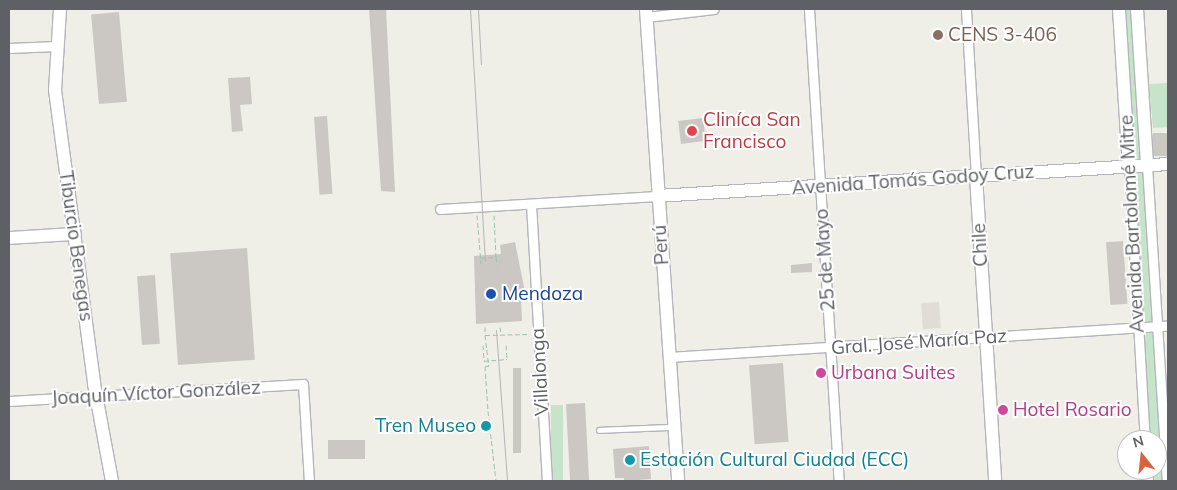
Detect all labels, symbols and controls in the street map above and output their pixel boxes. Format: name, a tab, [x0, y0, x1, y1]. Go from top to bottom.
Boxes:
place label: CENS 3-406	[948, 24, 1057, 46]
marker: CENS 3-406	[932, 29, 944, 41]
place label: Cliníca San Francisco	[703, 109, 801, 153]
street label: Avenida Bartolomé Mitre	[1115, 114, 1149, 334]
marker: Cliníca San Francisco	[685, 124, 699, 138]
street label: Avenida Tomás Godoy Cruz	[791, 160, 1035, 200]
street label: Tiburcio Benegas	[54, 169, 98, 323]
street label: 25 de Mayo	[810, 208, 840, 312]
street label: Chile	[967, 223, 993, 267]
street label: Perú	[648, 224, 674, 266]
place label: Mendoza	[502, 283, 583, 305]
marker: Mendoza	[484, 287, 498, 301]
street label: Gral. José María Paz	[830, 324, 1008, 360]
street label: Villalonga	[526, 328, 554, 416]
place label: Urbana Suites	[831, 362, 956, 384]
marker: Urbana Suites	[815, 367, 827, 379]
street label: Joaquín Víctor González	[51, 376, 261, 410]
place label: Hotel Rosario	[1013, 399, 1132, 421]
marker: Hotel Rosario	[997, 404, 1009, 416]
place label: Tren Museo	[375, 415, 476, 437]
marker: Tren Museo	[480, 420, 492, 432]
north arrow	[1117, 430, 1167, 480]
text: N	[1131, 431, 1146, 452]
place label: Estación Cultural Ciudad (ECC)	[640, 449, 909, 471]
marker: Estación Cultural Ciudad (ECC)	[624, 454, 636, 466]

